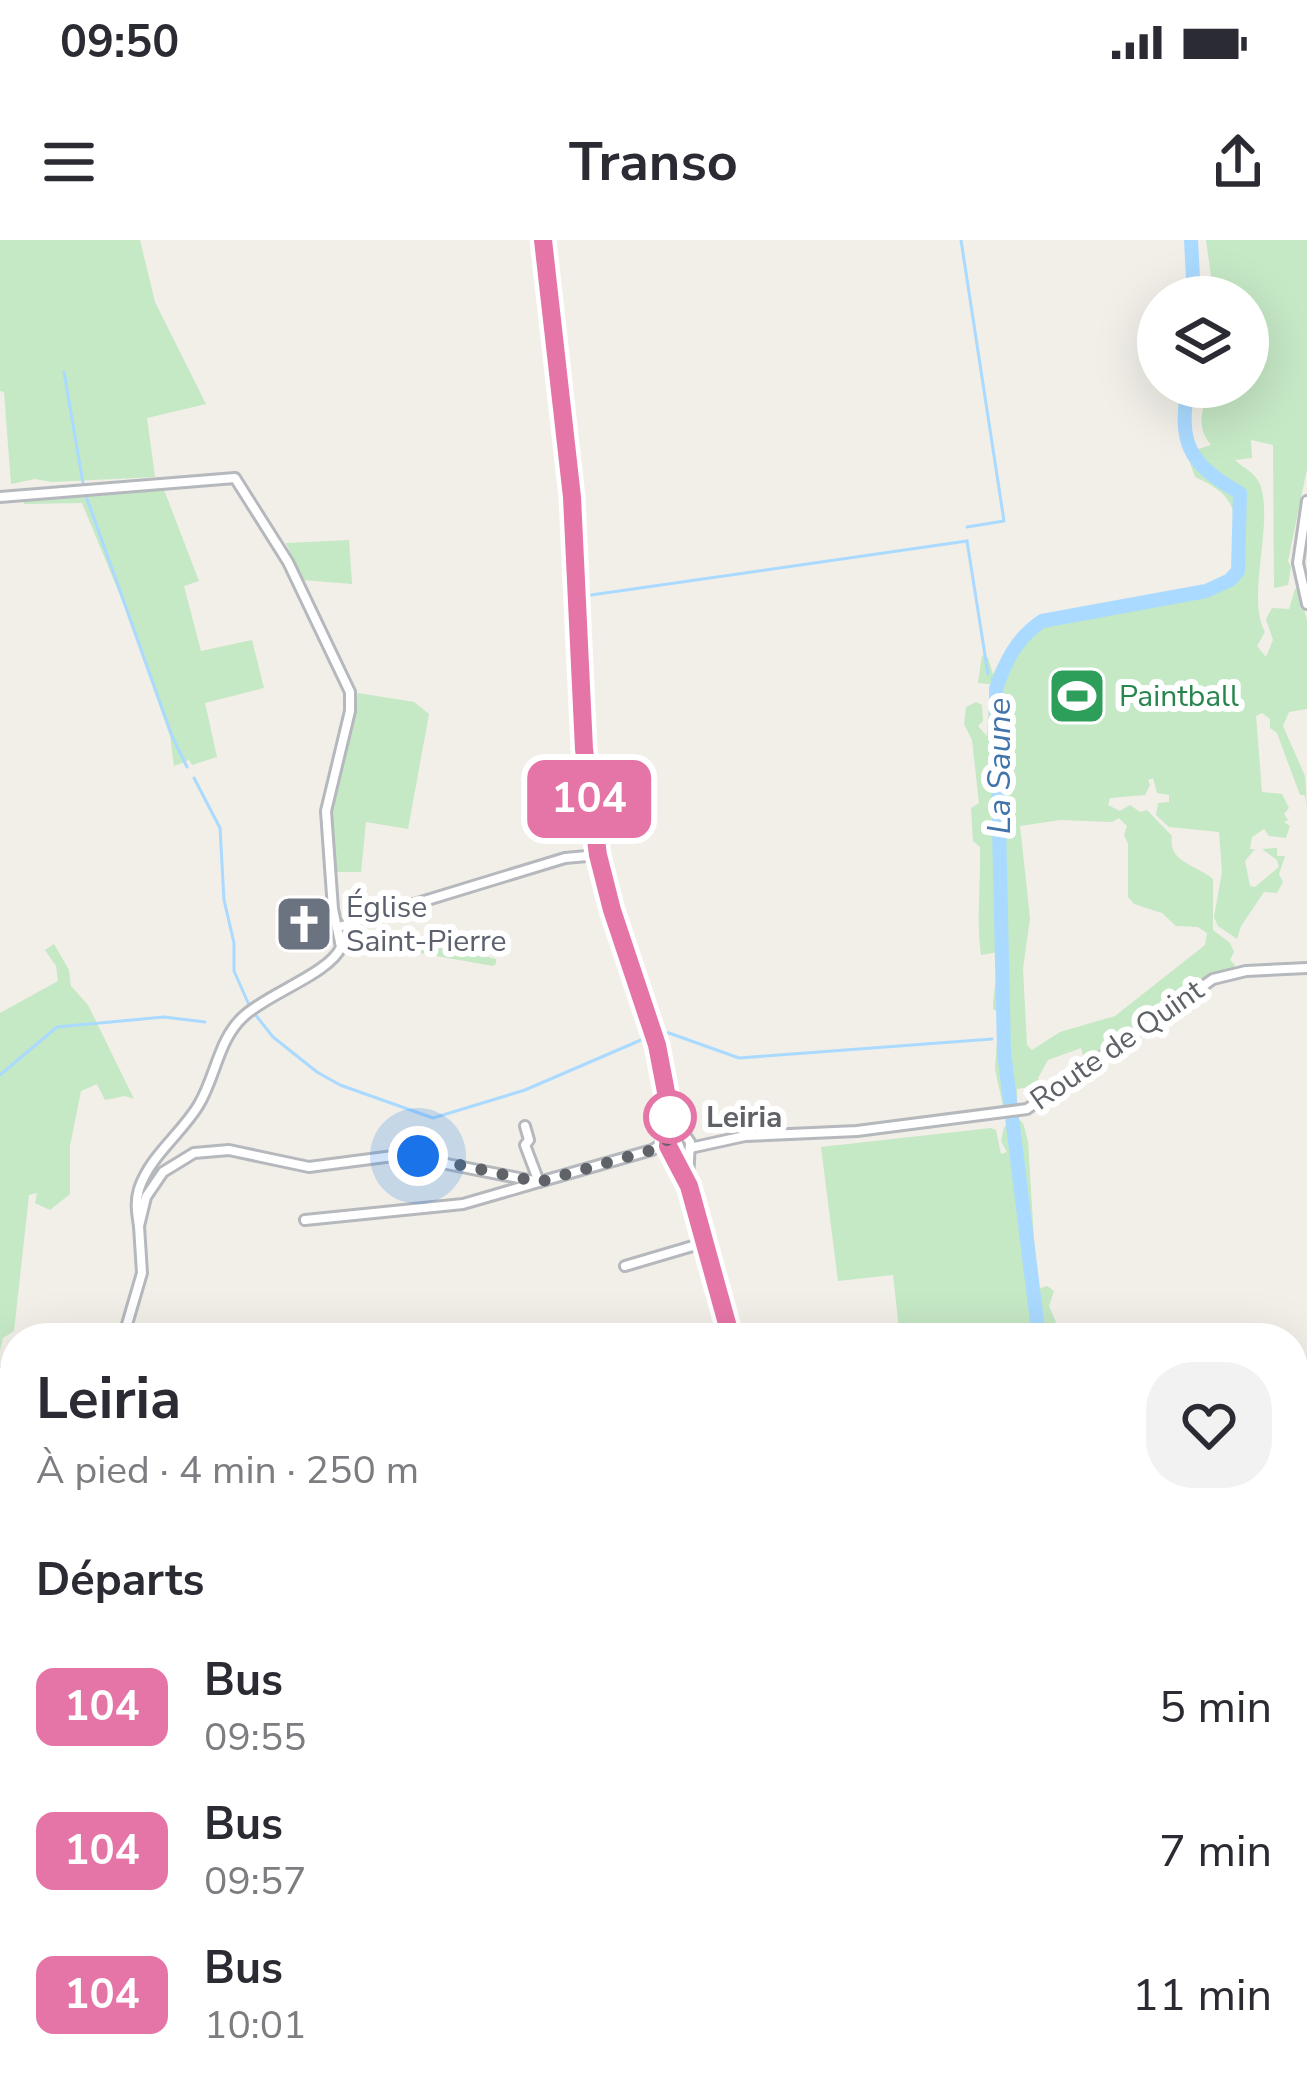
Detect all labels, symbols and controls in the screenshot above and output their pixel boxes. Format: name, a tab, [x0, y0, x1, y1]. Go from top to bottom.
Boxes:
text: 09:50	[60, 12, 179, 73]
text: Transo	[569, 125, 738, 199]
icon: menu	[36, 129, 102, 195]
icon: share	[1205, 129, 1271, 195]
map controls	[1137, 276, 1269, 408]
button: layers	[1137, 276, 1269, 408]
sports icon: Paintball	[1046, 665, 1108, 727]
place label: Paintball	[1119, 676, 1239, 717]
water label: La Saune	[977, 698, 1022, 834]
line badge: 104	[520, 760, 658, 838]
text: 104	[551, 770, 627, 827]
place label: Église Saint-Pierre	[346, 887, 506, 962]
church icon: Église Saint-Pierre	[273, 893, 335, 955]
street label: Route de Quint	[1022, 970, 1212, 1120]
marker: Leiria	[645, 1092, 695, 1142]
place label: Leiria	[706, 1097, 782, 1138]
your location	[388, 1126, 448, 1186]
text: Leiria	[36, 1360, 181, 1438]
button: heart	[1146, 1362, 1272, 1488]
text: À pied · 4 min · 250 m	[36, 1444, 419, 1497]
text: Départs	[36, 1550, 204, 1611]
text: Bus	[204, 1650, 283, 1711]
text: 5 min	[1159, 1677, 1272, 1738]
text: 104	[64, 1678, 140, 1735]
text: 09:55	[204, 1711, 307, 1764]
text: Bus	[204, 1794, 283, 1855]
text: 7 min	[1159, 1821, 1272, 1882]
text: 104	[64, 1822, 140, 1879]
text: 09:57	[204, 1855, 307, 1908]
text: Bus	[204, 1938, 283, 1999]
text: 11 min	[1132, 1965, 1272, 2026]
text: 104	[64, 1966, 140, 2023]
text: 10:01	[204, 1999, 307, 2052]

